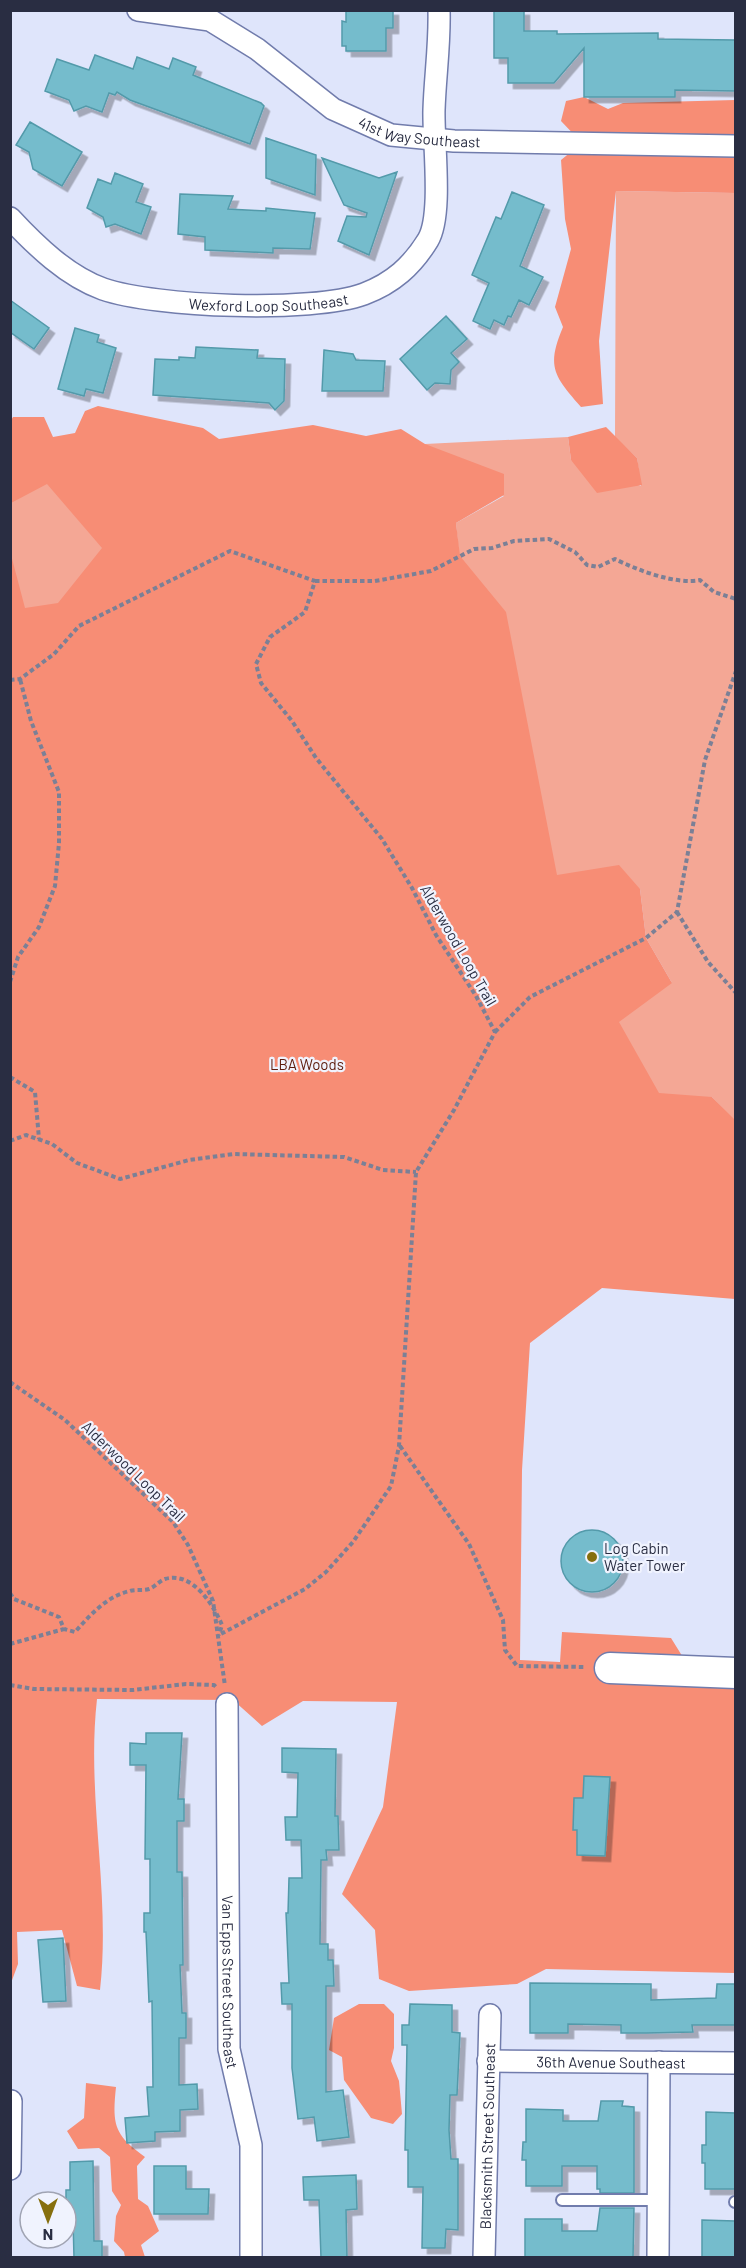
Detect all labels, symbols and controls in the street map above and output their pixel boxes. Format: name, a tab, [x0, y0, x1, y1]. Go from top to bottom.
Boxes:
street label: 41st Way Southeast	[356, 113, 481, 150]
street label: Wexford Loop Southeast	[188, 290, 350, 315]
street label: Alderwood Loop Trail	[417, 881, 501, 1009]
park label: LBA Woods	[270, 1055, 344, 1073]
street label: Alderwood Loop Trail	[78, 1417, 190, 1525]
place label: Log Cabin Water Tower	[604, 1539, 686, 1574]
marker: Log Cabin Water Tower	[585, 1550, 599, 1564]
street label: Van Epps Street Southeast	[219, 1895, 242, 2070]
street label: Blacksmith Street Southeast	[476, 2043, 498, 2230]
street label: 36th Avenue Southeast	[536, 2052, 686, 2072]
north arrow	[18, 2190, 78, 2250]
text: N	[43, 2226, 53, 2245]

